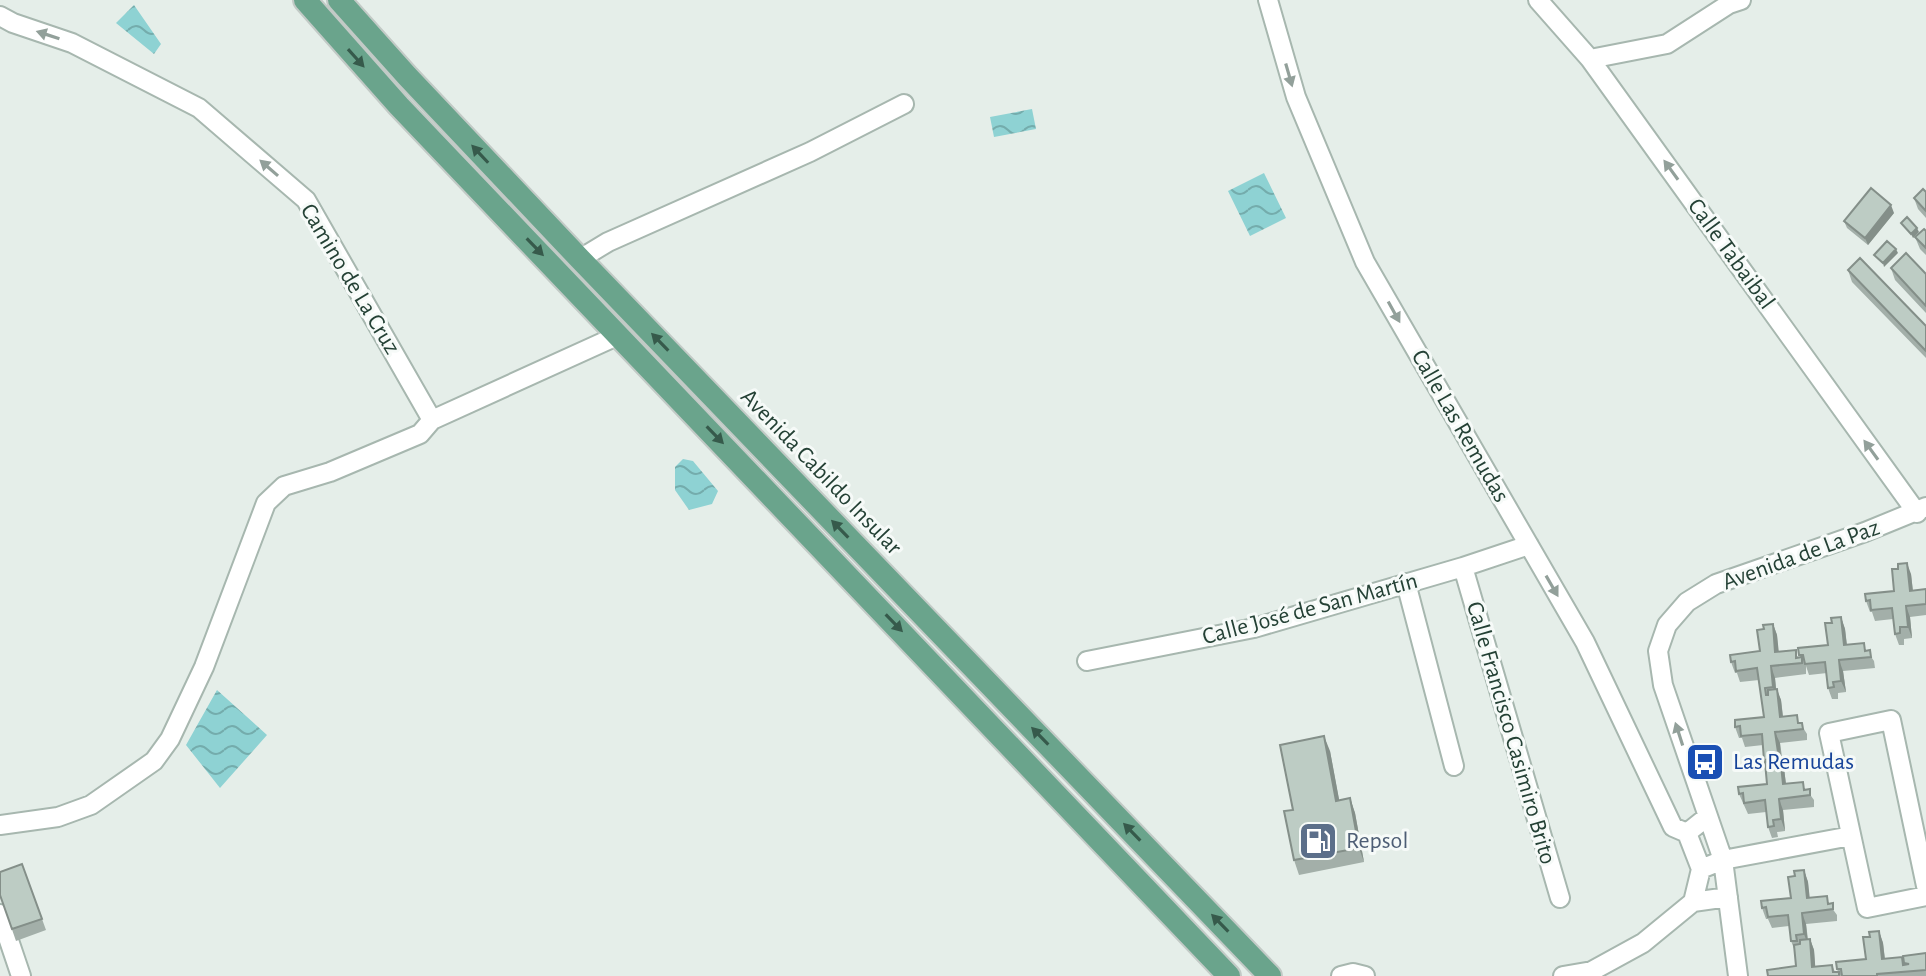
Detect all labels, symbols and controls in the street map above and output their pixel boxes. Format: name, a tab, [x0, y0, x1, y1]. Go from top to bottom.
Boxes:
one-way arrow	[36, 28, 60, 41]
one-way arrow	[347, 49, 365, 68]
one-way arrow	[1284, 63, 1296, 88]
one-way arrow	[472, 144, 490, 163]
one-way arrow	[259, 160, 279, 177]
one-way arrow	[1664, 160, 1679, 181]
street label: Calle Tabaibal	[1683, 194, 1779, 314]
street label: Camino de La Cruz	[296, 200, 404, 358]
one-way arrow	[525, 237, 544, 256]
one-way arrow	[1387, 301, 1401, 324]
one-way arrow	[651, 333, 669, 352]
street label: Calle Las Remudas	[1407, 346, 1513, 506]
street label: Avenida Cabildo Insular	[736, 385, 906, 560]
one-way arrow	[705, 425, 724, 444]
one-way arrow	[1863, 439, 1879, 461]
street label: Avenida de La Paz	[1719, 515, 1883, 595]
one-way arrow	[831, 520, 850, 539]
street label: Calle José de San Martín	[1200, 569, 1420, 649]
one-way arrow	[1545, 575, 1559, 597]
street label: Calle Francisco Casimiro Brito	[1462, 599, 1560, 867]
one-way arrow	[885, 613, 903, 632]
one-way arrow	[1672, 722, 1685, 746]
one-way arrow	[1031, 727, 1049, 746]
bus stop icon: Las Remudas	[1684, 741, 1726, 783]
place label: Las Remudas	[1733, 750, 1854, 774]
fuel station icon: Repsol	[1297, 820, 1339, 862]
one-way arrow	[1124, 823, 1142, 842]
place label: Repsol	[1346, 829, 1408, 853]
one-way arrow	[1212, 914, 1230, 933]

